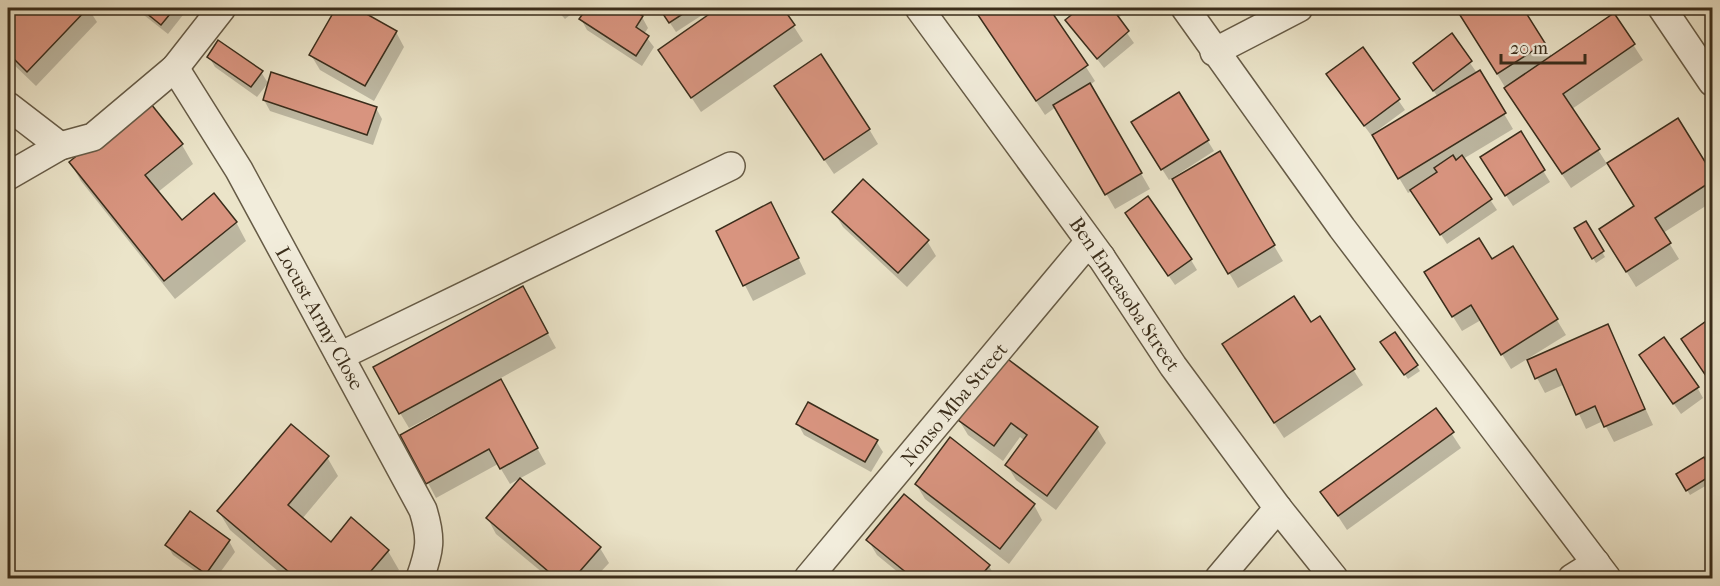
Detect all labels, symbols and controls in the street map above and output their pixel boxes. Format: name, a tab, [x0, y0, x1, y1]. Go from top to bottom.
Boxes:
scale bar	[1501, 27, 1585, 65]
text: 20 m	[1510, 38, 1548, 59]
street label: Ben Emeasoba Street	[1064, 213, 1185, 376]
street label: Locust Army Close	[271, 243, 368, 394]
street label: Nonso Mba Street	[896, 338, 1012, 470]

